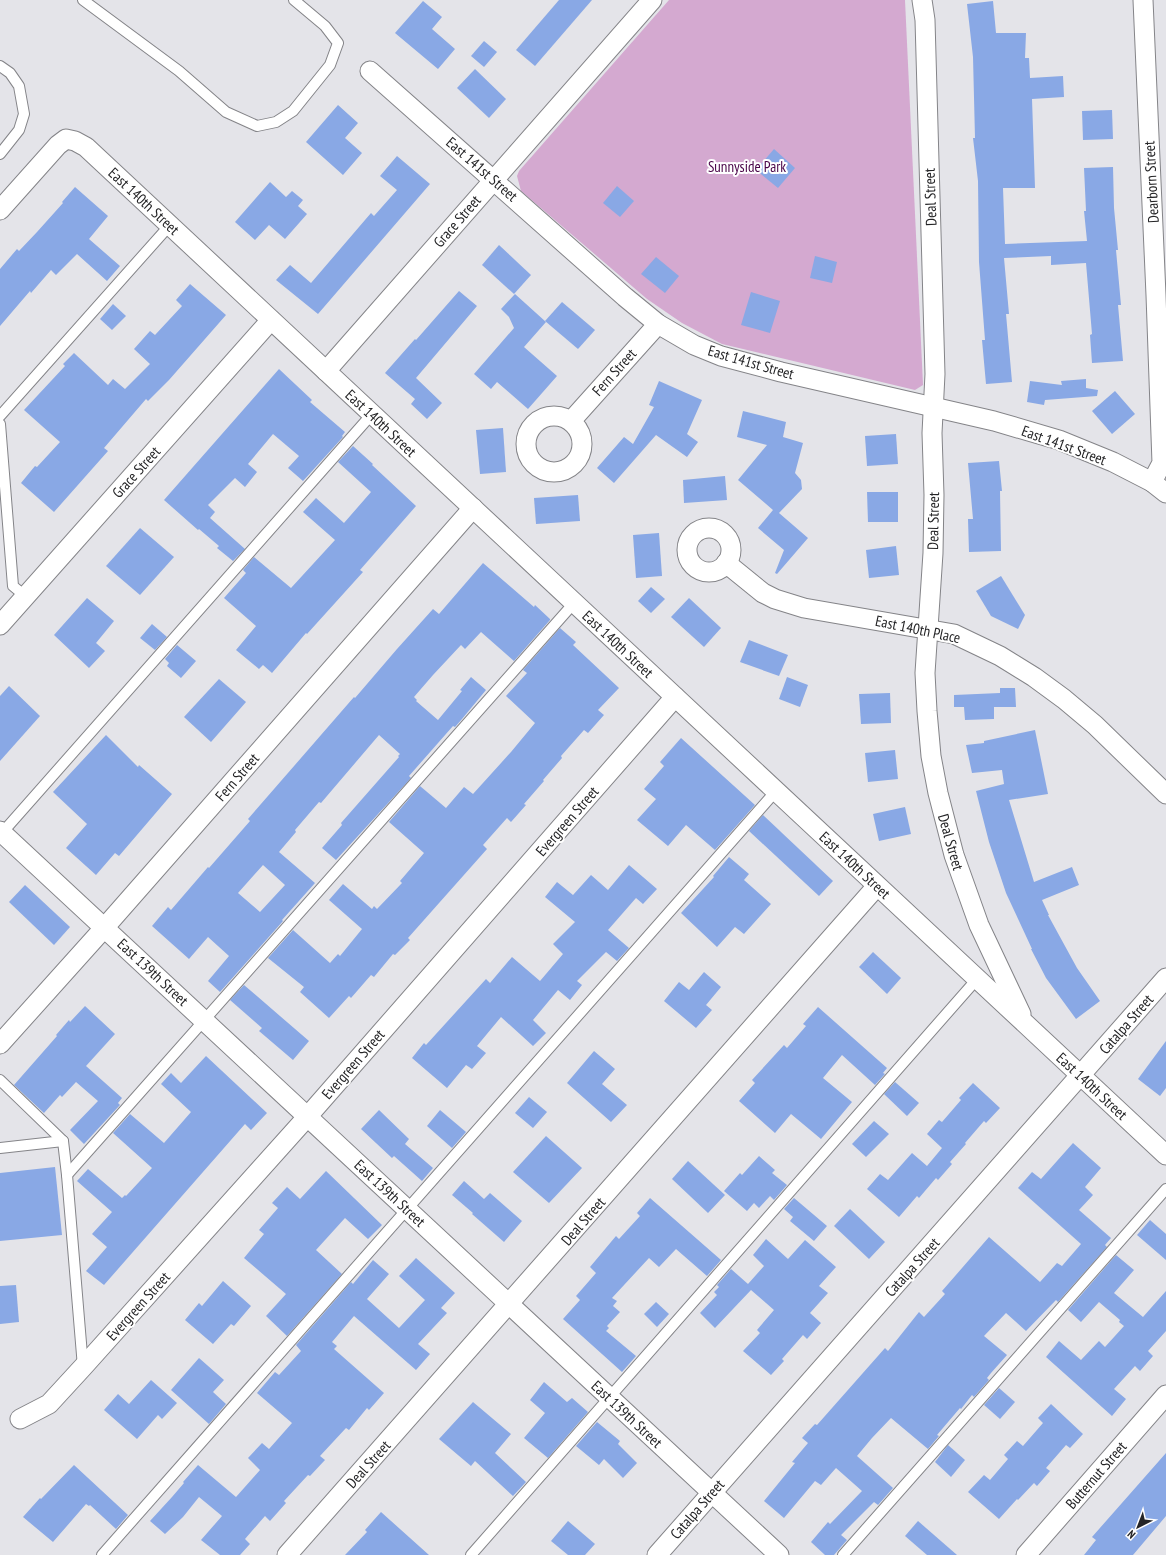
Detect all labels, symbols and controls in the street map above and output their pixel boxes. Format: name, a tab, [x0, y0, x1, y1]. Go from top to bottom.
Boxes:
street label: East 141st Street	[442, 133, 522, 205]
street label: Dearborn Street	[1139, 141, 1163, 223]
park label: Sunnyside Park	[708, 157, 786, 176]
street label: East 140th Street	[105, 163, 183, 239]
street label: Deal Street	[919, 168, 941, 226]
street label: Grace Street	[429, 191, 485, 251]
street label: East 141st Street	[706, 341, 796, 383]
street label: Fern Street	[588, 344, 640, 400]
street label: East 140th Street	[342, 385, 420, 461]
street label: East 141st Street	[1019, 421, 1109, 469]
street label: Grace Street	[108, 442, 164, 502]
street label: Deal Street	[923, 492, 943, 550]
street label: East 140th Street	[579, 606, 657, 682]
street label: East 140th Place	[874, 611, 962, 647]
street label: Fern Street	[211, 749, 263, 805]
street label: Evergreen Street	[532, 782, 602, 860]
street label: Deal Street	[934, 812, 968, 872]
street label: East 140th Street	[816, 827, 894, 903]
street label: East 139th Street	[114, 934, 192, 1010]
street label: Catalpa Street	[1095, 990, 1157, 1058]
street label: Evergreen Street	[318, 1025, 388, 1103]
street label: East 140th Street	[1053, 1048, 1131, 1124]
street label: East 139th Street	[351, 1155, 429, 1231]
street label: Deal Street	[557, 1193, 609, 1249]
street label: Catalpa Street	[880, 1233, 944, 1301]
street label: Evergreen Street	[102, 1268, 174, 1344]
street label: East 139th Street	[588, 1376, 666, 1452]
street label: Deal Street	[342, 1436, 394, 1492]
street label: Butternut Street	[1061, 1437, 1131, 1513]
street label: Catalpa Street	[666, 1475, 728, 1543]
north arrow	[1118, 1507, 1158, 1547]
text: N	[1124, 1527, 1138, 1542]

